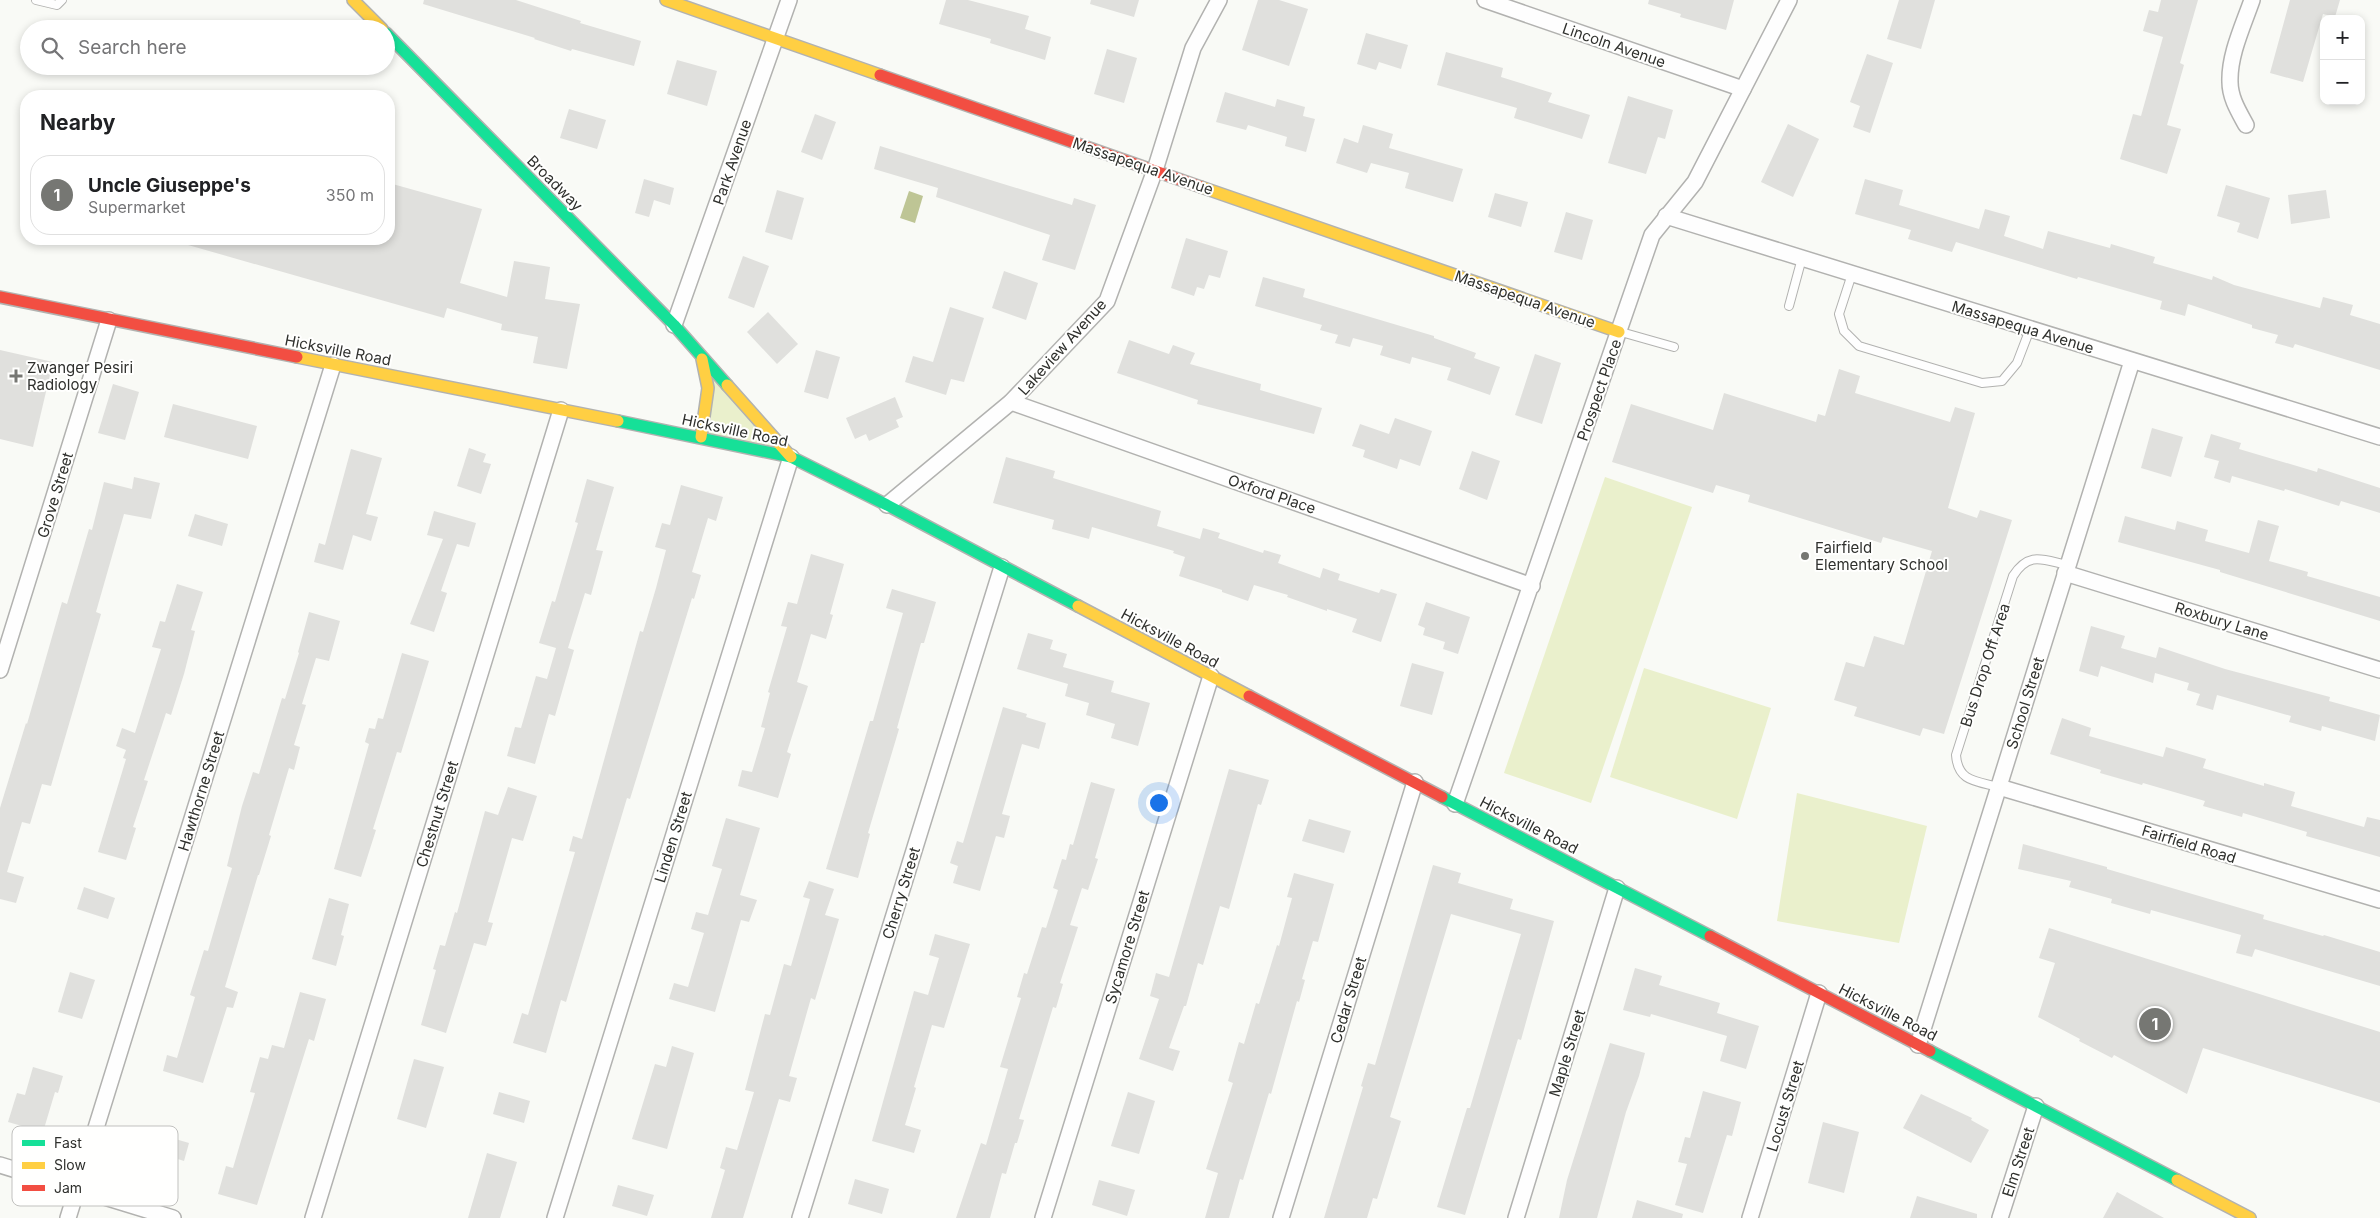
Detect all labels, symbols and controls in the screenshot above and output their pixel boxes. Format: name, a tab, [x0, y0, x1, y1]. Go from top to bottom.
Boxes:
map controls	[2320, 15, 2365, 105]
button: +	[2320, 15, 2365, 60]
street label: Lincoln Avenue	[1560, 18, 1668, 72]
search box	[20, 20, 395, 75]
icon: search	[38, 34, 66, 62]
text: Search here	[78, 36, 187, 59]
button: −	[2320, 60, 2365, 105]
text: Nearby	[40, 110, 115, 135]
street label: Park Avenue	[709, 117, 755, 207]
street label: Massapequa Avenue	[1070, 133, 1216, 199]
street label: Broadway	[523, 151, 587, 215]
text: Uncle Giuseppe's	[88, 174, 251, 197]
text: 1	[54, 185, 60, 205]
text: 350 m	[326, 185, 374, 205]
text: Supermarket	[88, 197, 185, 217]
street label: Massapequa Avenue	[1452, 266, 1598, 332]
street label: Lakeview Avenue	[1014, 295, 1110, 399]
street label: Massapequa Avenue	[1950, 296, 2096, 358]
street label: Hicksville Road	[283, 330, 393, 370]
street label: Prospect Place	[1573, 337, 1625, 443]
place label: Zwanger Pesiri Radiology	[27, 358, 133, 394]
marker: Zwanger Pesiri Radiology	[9, 369, 23, 383]
street label: Hicksville Road	[680, 409, 790, 451]
street label: Grove Street	[33, 450, 77, 540]
street label: Oxford Place	[1226, 470, 1318, 518]
place label: Fairfield Elementary School	[1815, 538, 1948, 574]
marker: Fairfield Elementary School	[1799, 550, 1811, 562]
street label: Roxbury Lane	[2173, 598, 2271, 644]
street label: Bus Drop Off Area	[1956, 601, 2014, 729]
street label: Hicksville Road	[1118, 604, 1222, 672]
street label: School Street	[2002, 655, 2048, 751]
street label: Hawthorne Street	[174, 729, 228, 853]
street label: Chestnut Street	[412, 758, 462, 870]
street label: Linden Street	[650, 789, 696, 885]
your location	[1146, 790, 1172, 816]
street label: Hicksville Road	[1477, 792, 1581, 858]
street label: Fairfield Road	[2140, 821, 2238, 867]
street label: Cherry Street	[878, 845, 924, 941]
street label: Sycamore Street	[1101, 888, 1153, 1006]
street label: Cedar Street	[1326, 954, 1370, 1046]
street label: Hicksville Road	[1836, 979, 1940, 1045]
pin: 1	[2139, 1005, 2171, 1043]
street label: Maple Street	[1545, 1007, 1589, 1099]
street label: Locust Street	[1762, 1058, 1808, 1154]
street label: Elm Street	[1998, 1125, 2038, 1199]
legend	[12, 1126, 178, 1206]
text: Fast	[54, 1134, 82, 1151]
text: Slow	[54, 1156, 86, 1173]
text: Jam	[54, 1179, 82, 1196]

